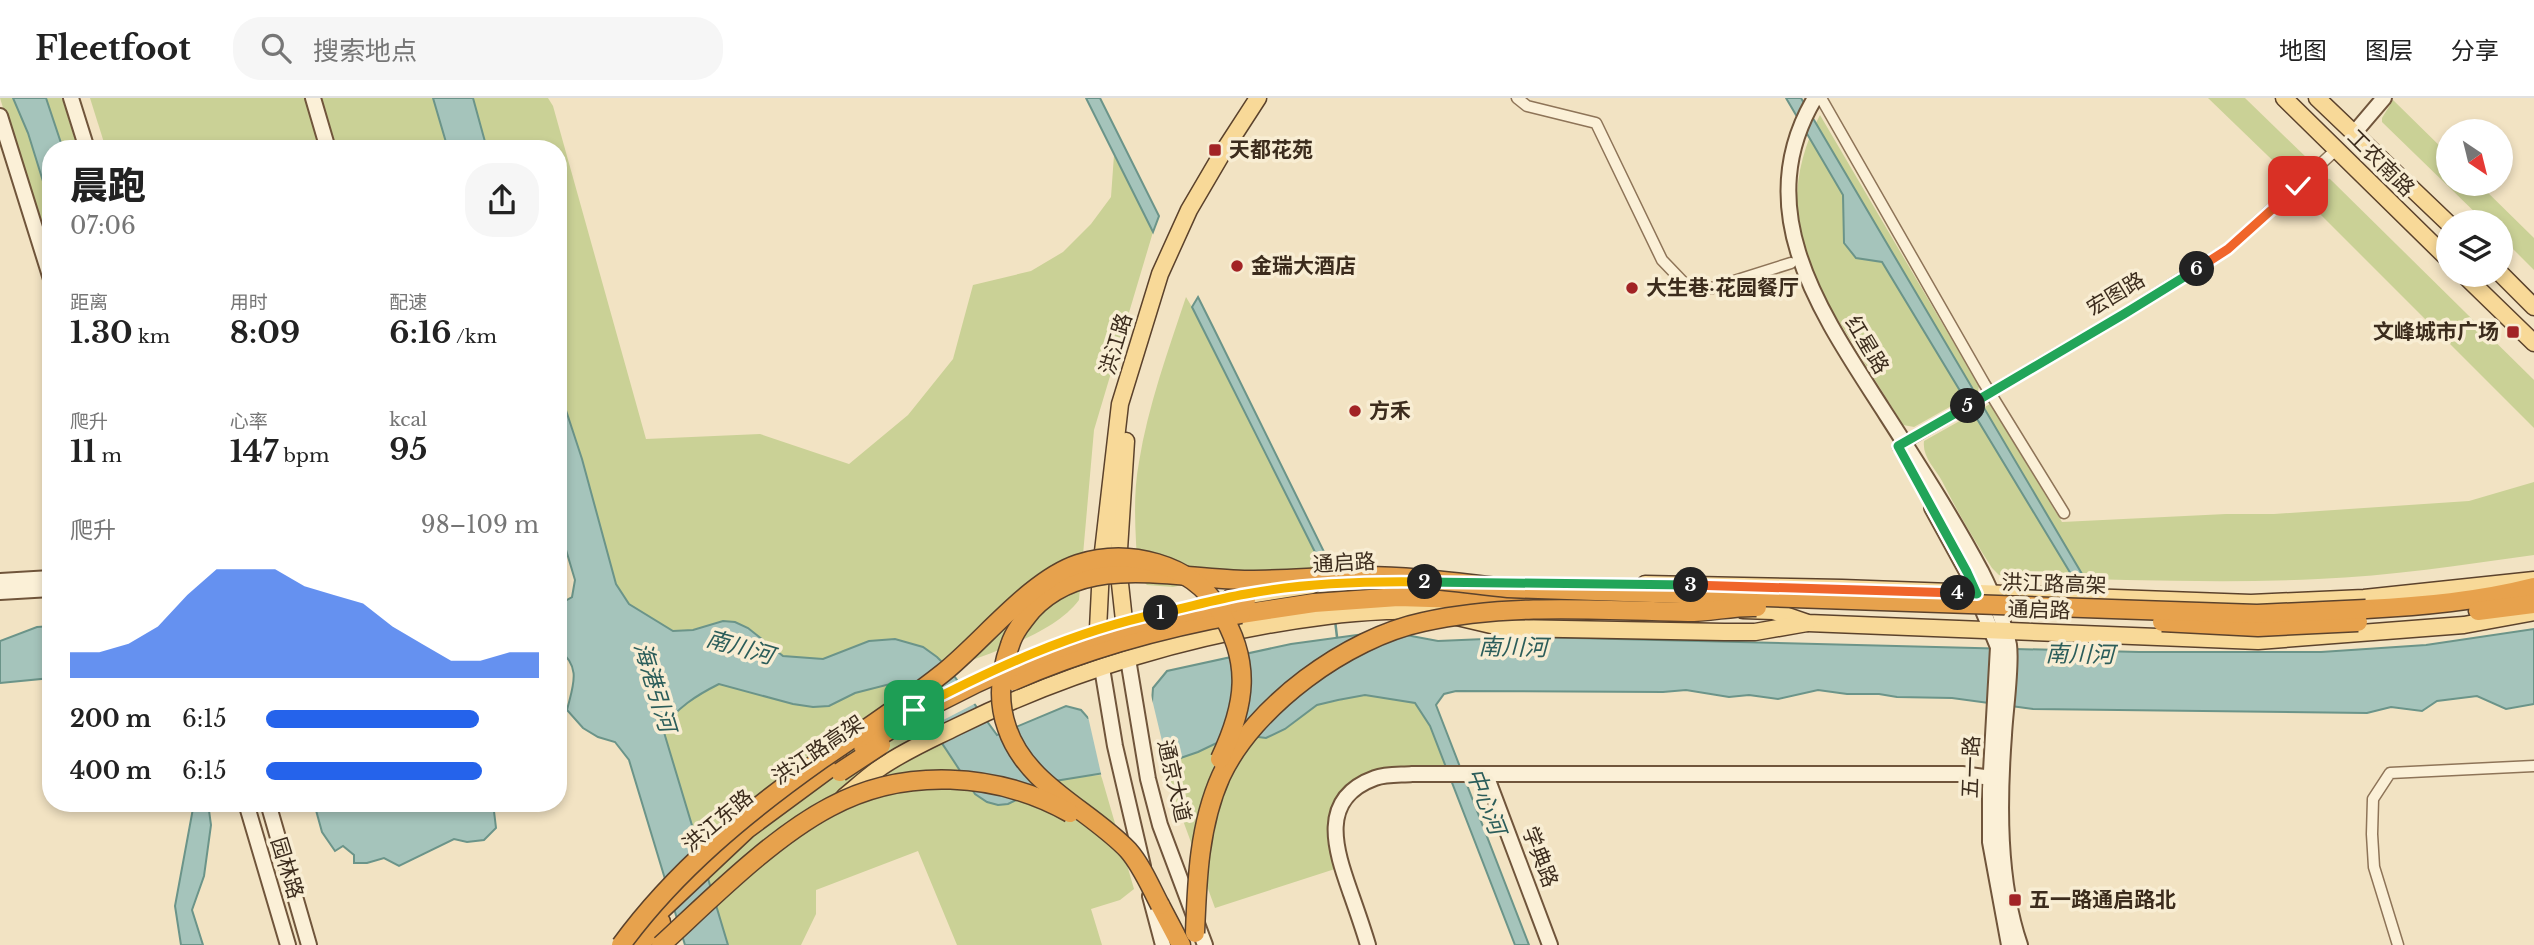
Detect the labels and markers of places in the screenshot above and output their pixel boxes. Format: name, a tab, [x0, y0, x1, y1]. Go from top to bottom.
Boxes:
place label: 天都花苑	[1229, 137, 1313, 163]
marker: 天都花苑	[1207, 142, 1223, 158]
pin	[2268, 156, 2328, 216]
pin: 6	[2180, 252, 2214, 286]
place label: 金瑞大酒店	[1251, 253, 1356, 279]
marker: 金瑞大酒店	[1229, 258, 1245, 274]
place label: 大生巷·花园餐厅	[1646, 275, 1799, 301]
marker: 大生巷·花园餐厅	[1624, 280, 1640, 296]
place label: 文峰城市广场	[2373, 319, 2499, 345]
marker: 文峰城市广场	[2505, 324, 2521, 340]
pin: 5	[1951, 388, 1986, 424]
place label: 方禾	[1369, 398, 1411, 424]
marker: 方禾	[1347, 403, 1363, 419]
pin: 2	[1408, 564, 1442, 600]
pin: 3	[1674, 568, 1708, 602]
pin: 4	[1940, 575, 1976, 610]
pin: 1	[1144, 596, 1178, 630]
pin	[884, 680, 944, 740]
place label: 五一路通启路北	[2029, 887, 2176, 913]
marker: 五一路通启路北	[2007, 892, 2023, 908]

